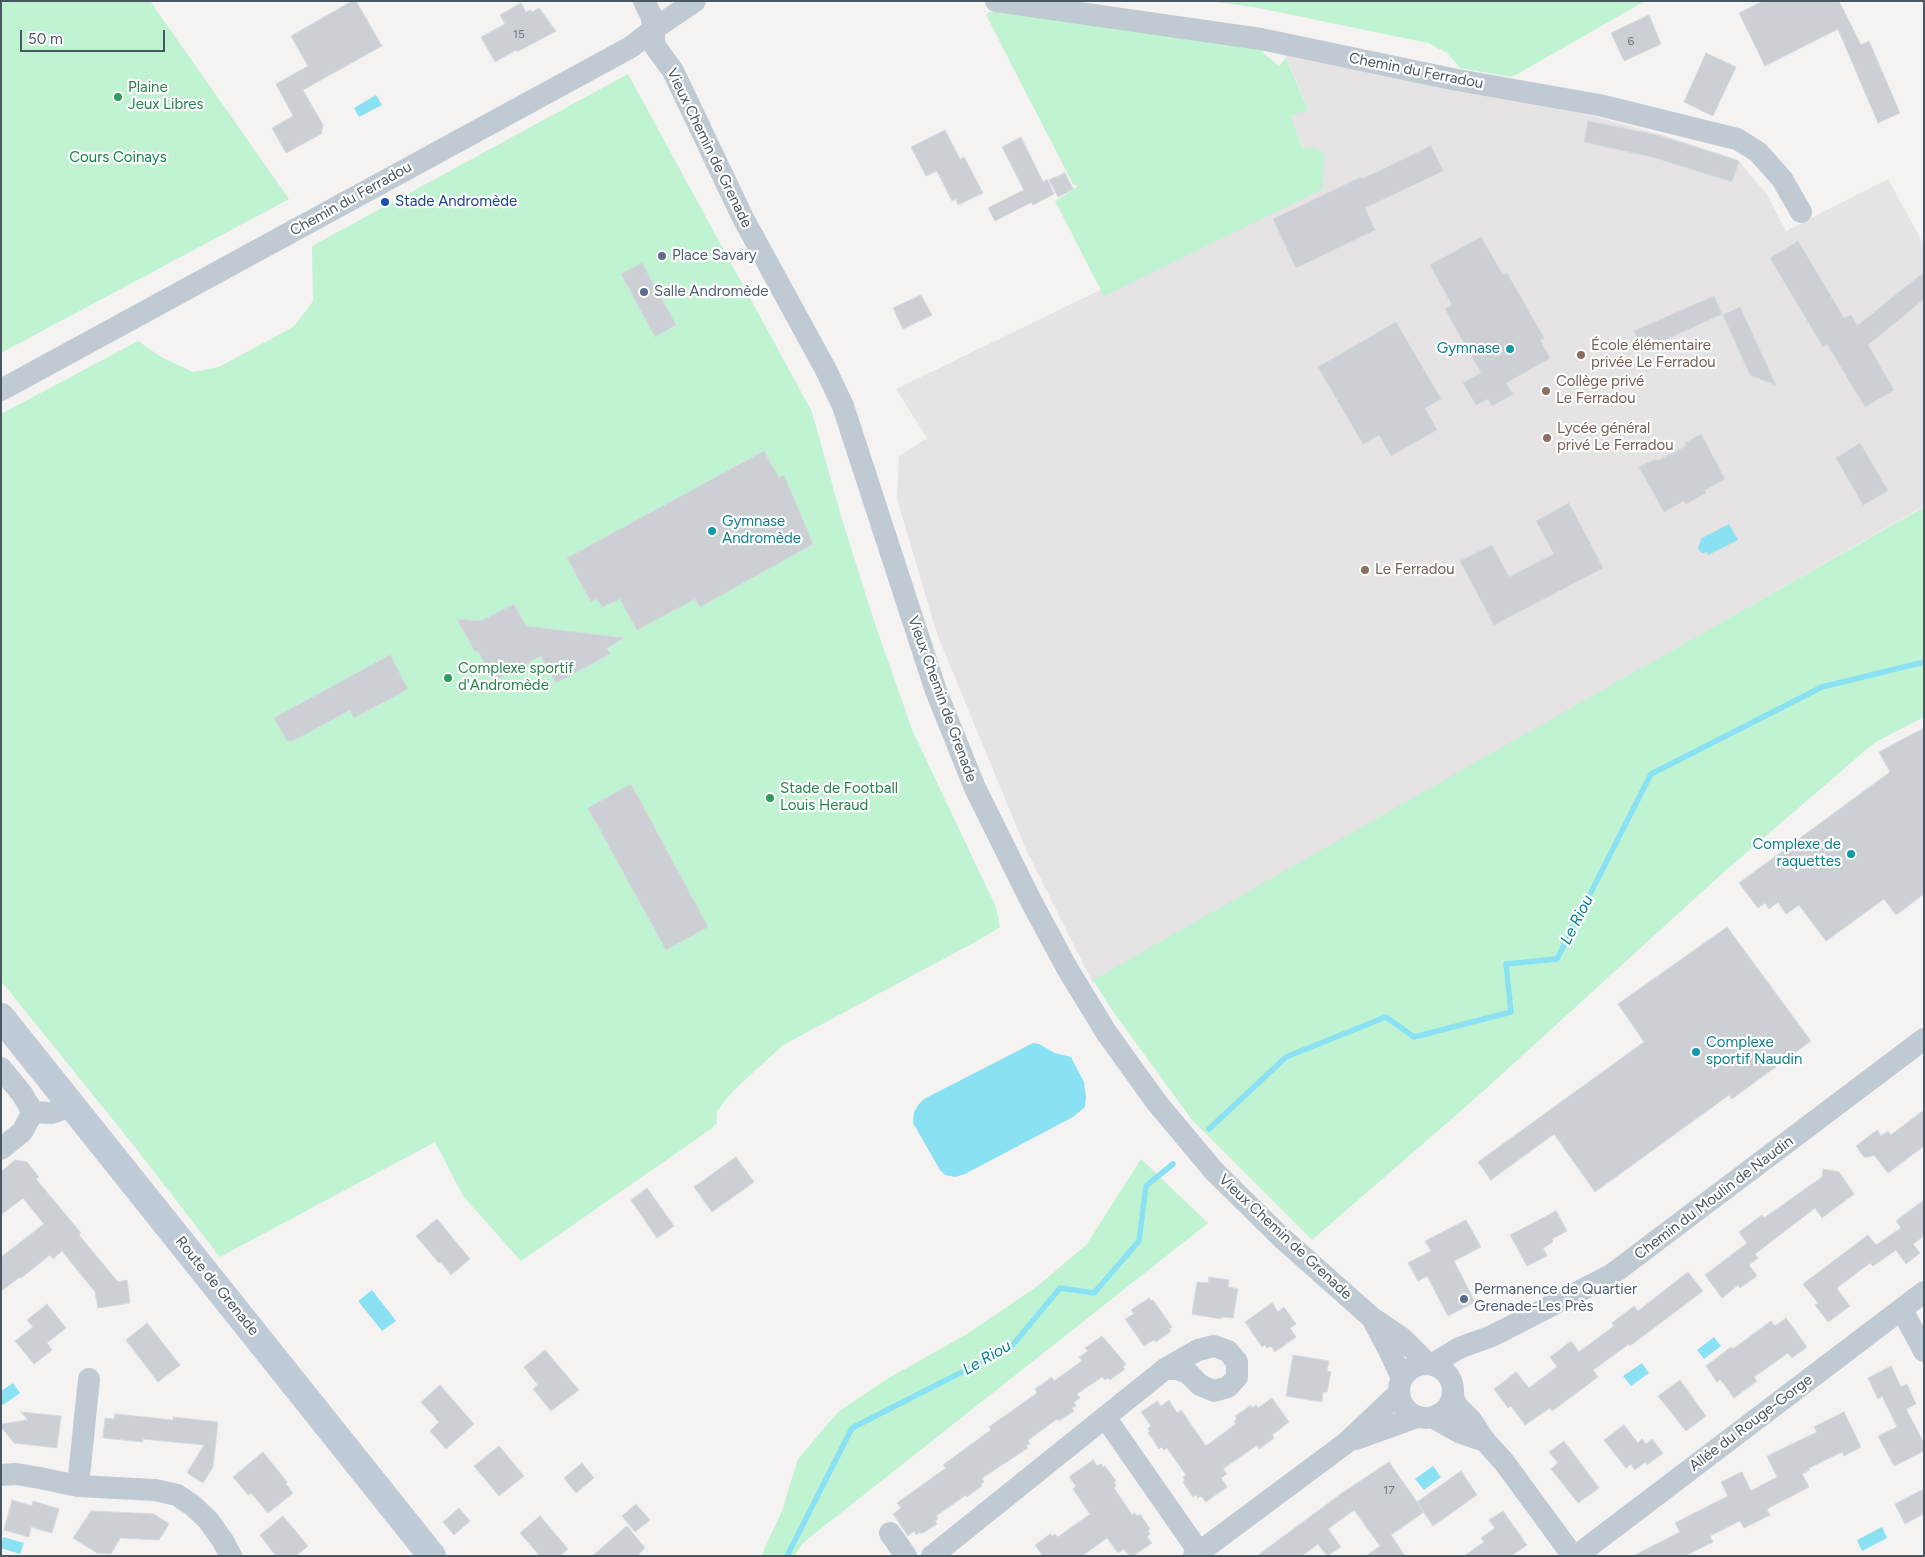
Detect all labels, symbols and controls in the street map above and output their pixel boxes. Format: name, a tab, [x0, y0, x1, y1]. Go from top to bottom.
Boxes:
scale bar	[22, 20, 168, 52]
house number: 15	[513, 27, 525, 41]
text: 50 m	[28, 30, 63, 48]
house number: 6	[1628, 34, 1634, 48]
street label: Chemin du Ferradou	[1347, 49, 1485, 93]
street label: Vieux Chemin de Grenade	[662, 65, 756, 231]
place label: Plaine Jeux Libres	[128, 79, 203, 114]
marker: Plaine Jeux Libres	[112, 91, 124, 103]
park label: Cours Coinays	[69, 149, 167, 167]
street label: Chemin du Ferradou	[287, 158, 415, 240]
place label: Stade Andromède	[395, 193, 517, 211]
marker: Stade Andromède	[379, 196, 391, 208]
place label: Place Savary	[672, 247, 757, 265]
marker: Place Savary	[656, 250, 668, 262]
place label: Salle Andromède	[654, 283, 768, 301]
marker: Salle Andromède	[638, 286, 650, 298]
place label: École élémentaire privée Le Ferradou	[1591, 337, 1716, 372]
place label: Gymnase	[1437, 340, 1500, 358]
marker: Gymnase	[1504, 343, 1516, 355]
marker: École élémentaire privée Le Ferradou	[1575, 349, 1587, 361]
place label: Collège privé Le Ferradou	[1556, 373, 1644, 408]
marker: Collège privé Le Ferradou	[1540, 385, 1552, 397]
place label: Lycée général privé Le Ferradou	[1557, 420, 1674, 455]
marker: Lycée général privé Le Ferradou	[1541, 432, 1553, 444]
place label: Gymnase Andromède	[722, 513, 801, 548]
marker: Gymnase Andromède	[706, 525, 718, 537]
place label: Le Ferradou	[1375, 561, 1455, 579]
marker: Le Ferradou	[1359, 564, 1371, 576]
street label: Vieux Chemin de Grenade	[904, 614, 980, 784]
place label: Complexe sportif d'Andromède	[458, 660, 574, 695]
marker: Complexe sportif d'Andromède	[442, 672, 454, 684]
place label: Stade de Football Louis Heraud	[780, 780, 898, 815]
marker: Stade de Football Louis Heraud	[764, 792, 776, 804]
place label: Complexe de raquettes	[1753, 836, 1841, 871]
marker: Complexe de raquettes	[1845, 848, 1857, 860]
water label: Le Riou	[1556, 892, 1598, 948]
place label: Complexe sportif Naudin	[1706, 1034, 1802, 1069]
marker: Complexe sportif Naudin	[1690, 1046, 1702, 1058]
street label: Chemin du Moulin de Naudin	[1631, 1132, 1797, 1264]
street label: Vieux Chemin de Grenade	[1215, 1171, 1355, 1303]
street label: Route de Grenade	[172, 1233, 262, 1339]
place label: Permanence de Quartier Grenade-Les Près	[1474, 1281, 1637, 1316]
marker: Permanence de Quartier Grenade-Les Près	[1458, 1293, 1470, 1305]
water label: Le Riou	[959, 1336, 1015, 1380]
street label: Allée du Rouge-Gorge	[1686, 1371, 1816, 1475]
house number: 17	[1383, 1483, 1395, 1497]

